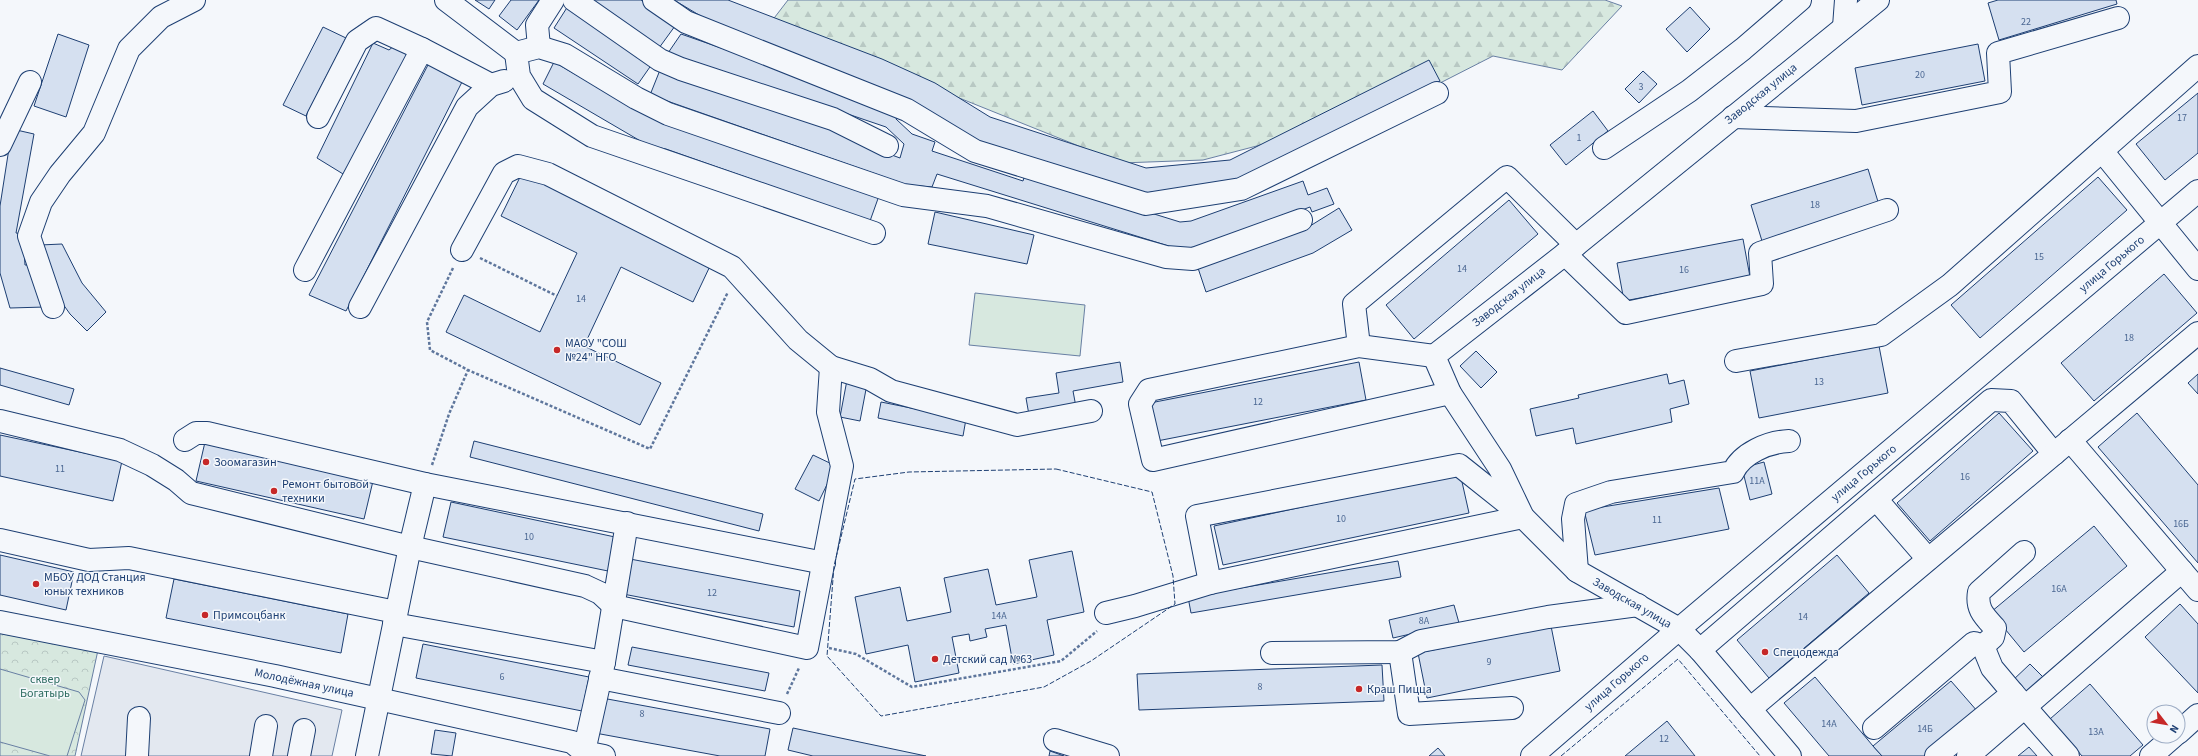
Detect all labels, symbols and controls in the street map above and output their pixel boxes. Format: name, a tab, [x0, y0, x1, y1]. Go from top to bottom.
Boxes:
house number: 22	[2021, 15, 2031, 29]
street label: Заводская улица	[1721, 59, 1801, 129]
house number: 20	[1915, 68, 1925, 82]
house number: 3	[1639, 80, 1644, 94]
house number: 17	[2177, 111, 2187, 125]
house number: 1	[1577, 131, 1582, 145]
house number: 18	[1810, 198, 1820, 212]
street label: улица Горького	[2076, 232, 2148, 296]
house number: 15	[2034, 250, 2044, 264]
house number: 14	[1457, 262, 1467, 276]
street label: Заводская улица	[1469, 263, 1549, 331]
house number: 16	[1679, 263, 1689, 277]
house number: 14	[576, 292, 586, 306]
house number: 18	[2124, 331, 2134, 345]
place label: МАОУ "СОШ №24" НГО	[565, 335, 627, 366]
marker: МАОУ "СОШ №24" НГО	[552, 345, 562, 355]
house number: 13	[1814, 375, 1824, 389]
house number: 12	[1253, 395, 1263, 409]
street label: улица Горького	[1828, 441, 1900, 505]
place label: Зоомагазин	[214, 454, 277, 471]
marker: Зоомагазин	[201, 457, 211, 467]
house number: 11	[55, 462, 65, 476]
house number: 16	[1960, 470, 1970, 484]
house number: 11А	[1749, 474, 1765, 488]
place label: Ремонт бытовой техники	[282, 476, 369, 507]
marker: Ремонт бытовой техники	[269, 486, 279, 496]
house number: 10	[1336, 512, 1346, 526]
house number: 11	[1652, 513, 1662, 527]
house number: 16Б	[2173, 517, 2189, 531]
house number: 10	[524, 530, 534, 544]
place label: МБОУ ДОД Станция юных техников	[44, 569, 146, 600]
street label: Заводская улица	[1589, 573, 1675, 633]
marker: МБОУ ДОД Станция юных техников	[31, 579, 41, 589]
house number: 16А	[2051, 582, 2067, 596]
house number: 12	[707, 586, 717, 600]
place label: Примсоцбанк	[213, 607, 285, 624]
house number: 14А	[991, 609, 1007, 623]
marker: Примсоцбанк	[200, 610, 210, 620]
house number: 14	[1798, 610, 1808, 624]
house number: 8А	[1419, 614, 1430, 628]
place label: Спецодежда	[1773, 644, 1839, 661]
marker: Спецодежда	[1760, 647, 1770, 657]
street label: улица Горького	[1581, 649, 1653, 715]
place label: Детский сад №63	[943, 651, 1032, 668]
marker: Детский сад №63	[930, 654, 940, 664]
house number: 9	[1487, 655, 1492, 669]
street label: Молодёжная улица	[253, 664, 355, 702]
house number: 6	[500, 670, 505, 684]
park label: сквер Богатырь	[20, 671, 70, 702]
house number: 8	[1258, 680, 1263, 694]
place label: Краш Пицца	[1367, 681, 1432, 698]
marker: Краш Пицца	[1354, 684, 1364, 694]
north arrow	[2146, 704, 2186, 744]
house number: 8	[640, 707, 645, 721]
house number: 14А	[1821, 717, 1837, 731]
house number: 14Б	[1917, 722, 1933, 736]
text: N	[2166, 722, 2182, 736]
house number: 13А	[2088, 725, 2104, 739]
house number: 12	[1659, 732, 1669, 746]

